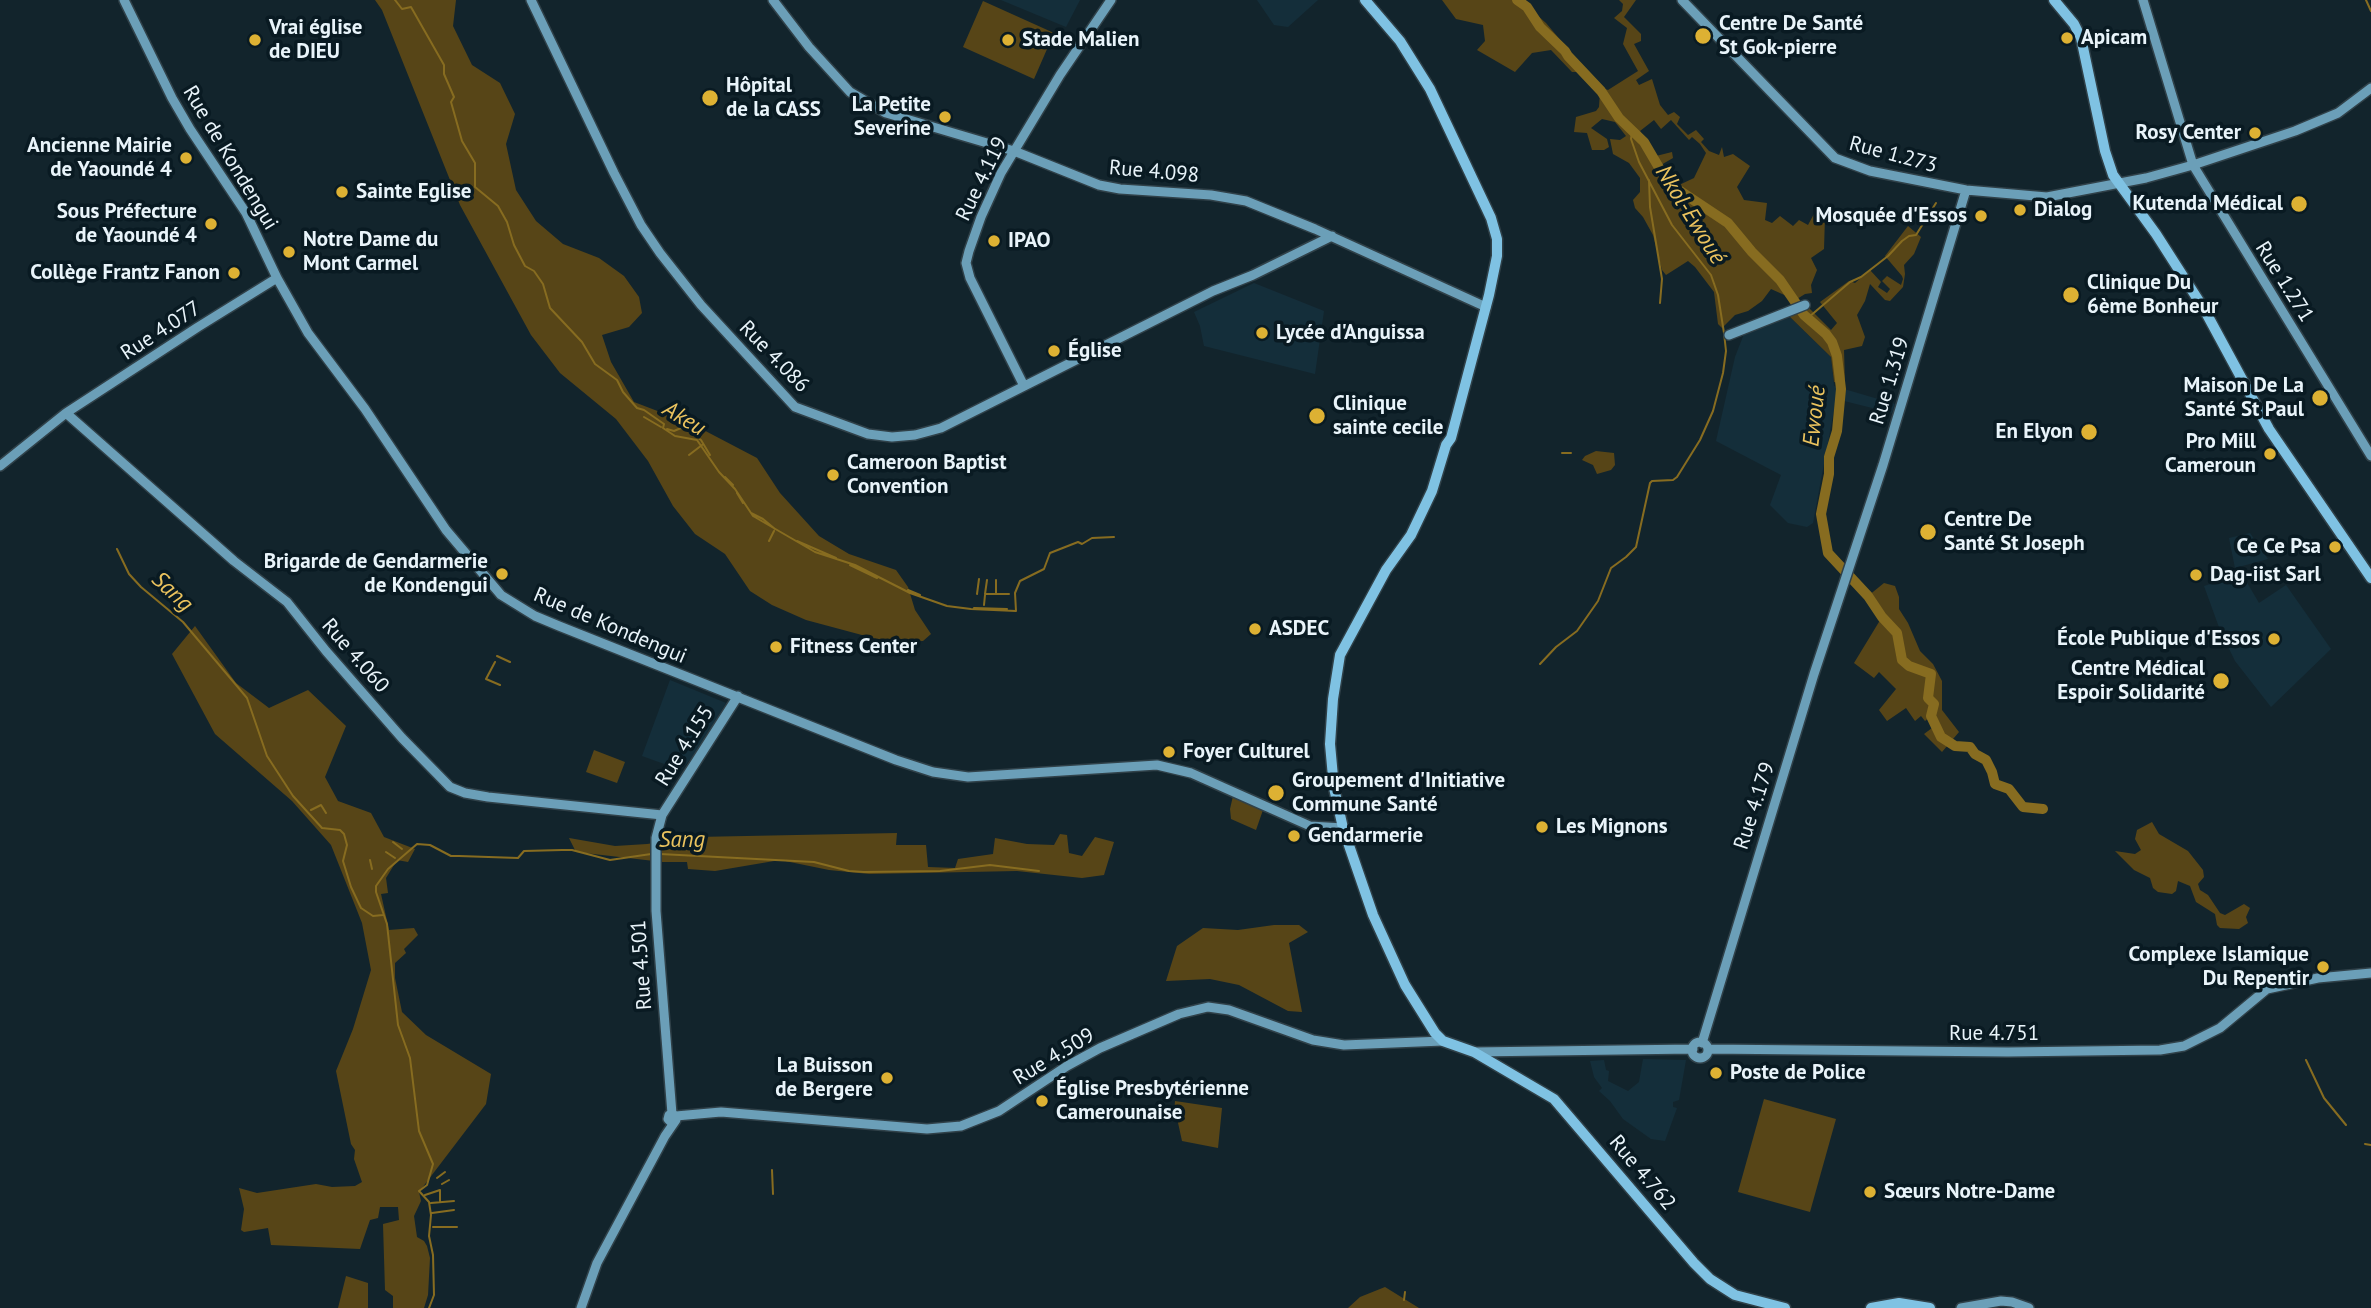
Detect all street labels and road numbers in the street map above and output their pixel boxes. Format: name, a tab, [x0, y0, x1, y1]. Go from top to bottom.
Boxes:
street label: Rue de Kondengui	[177, 81, 283, 235]
street label: Rue 1.273	[1846, 131, 1940, 179]
street label: Rue 4.119	[951, 133, 1013, 225]
street label: Rue 4.098	[1108, 156, 1200, 188]
street label: Rue 1.271	[2249, 237, 2319, 327]
street label: Rue 4.077	[116, 296, 206, 366]
street label: Rue 4.086	[734, 316, 814, 398]
street label: Rue 1.319	[1865, 334, 1915, 428]
street label: Rue de Kondengui	[530, 582, 690, 670]
street label: Rue 4.060	[316, 614, 394, 698]
street label: Rue 4.155	[650, 701, 720, 791]
street label: Rue 4.179	[1729, 759, 1781, 853]
street label: Rue 4.501	[626, 919, 658, 1011]
street label: Rue 4.751	[1949, 1021, 2039, 1047]
street label: Rue 4.509	[1009, 1023, 1099, 1091]
street label: Rue 4.762	[1603, 1130, 1681, 1216]

